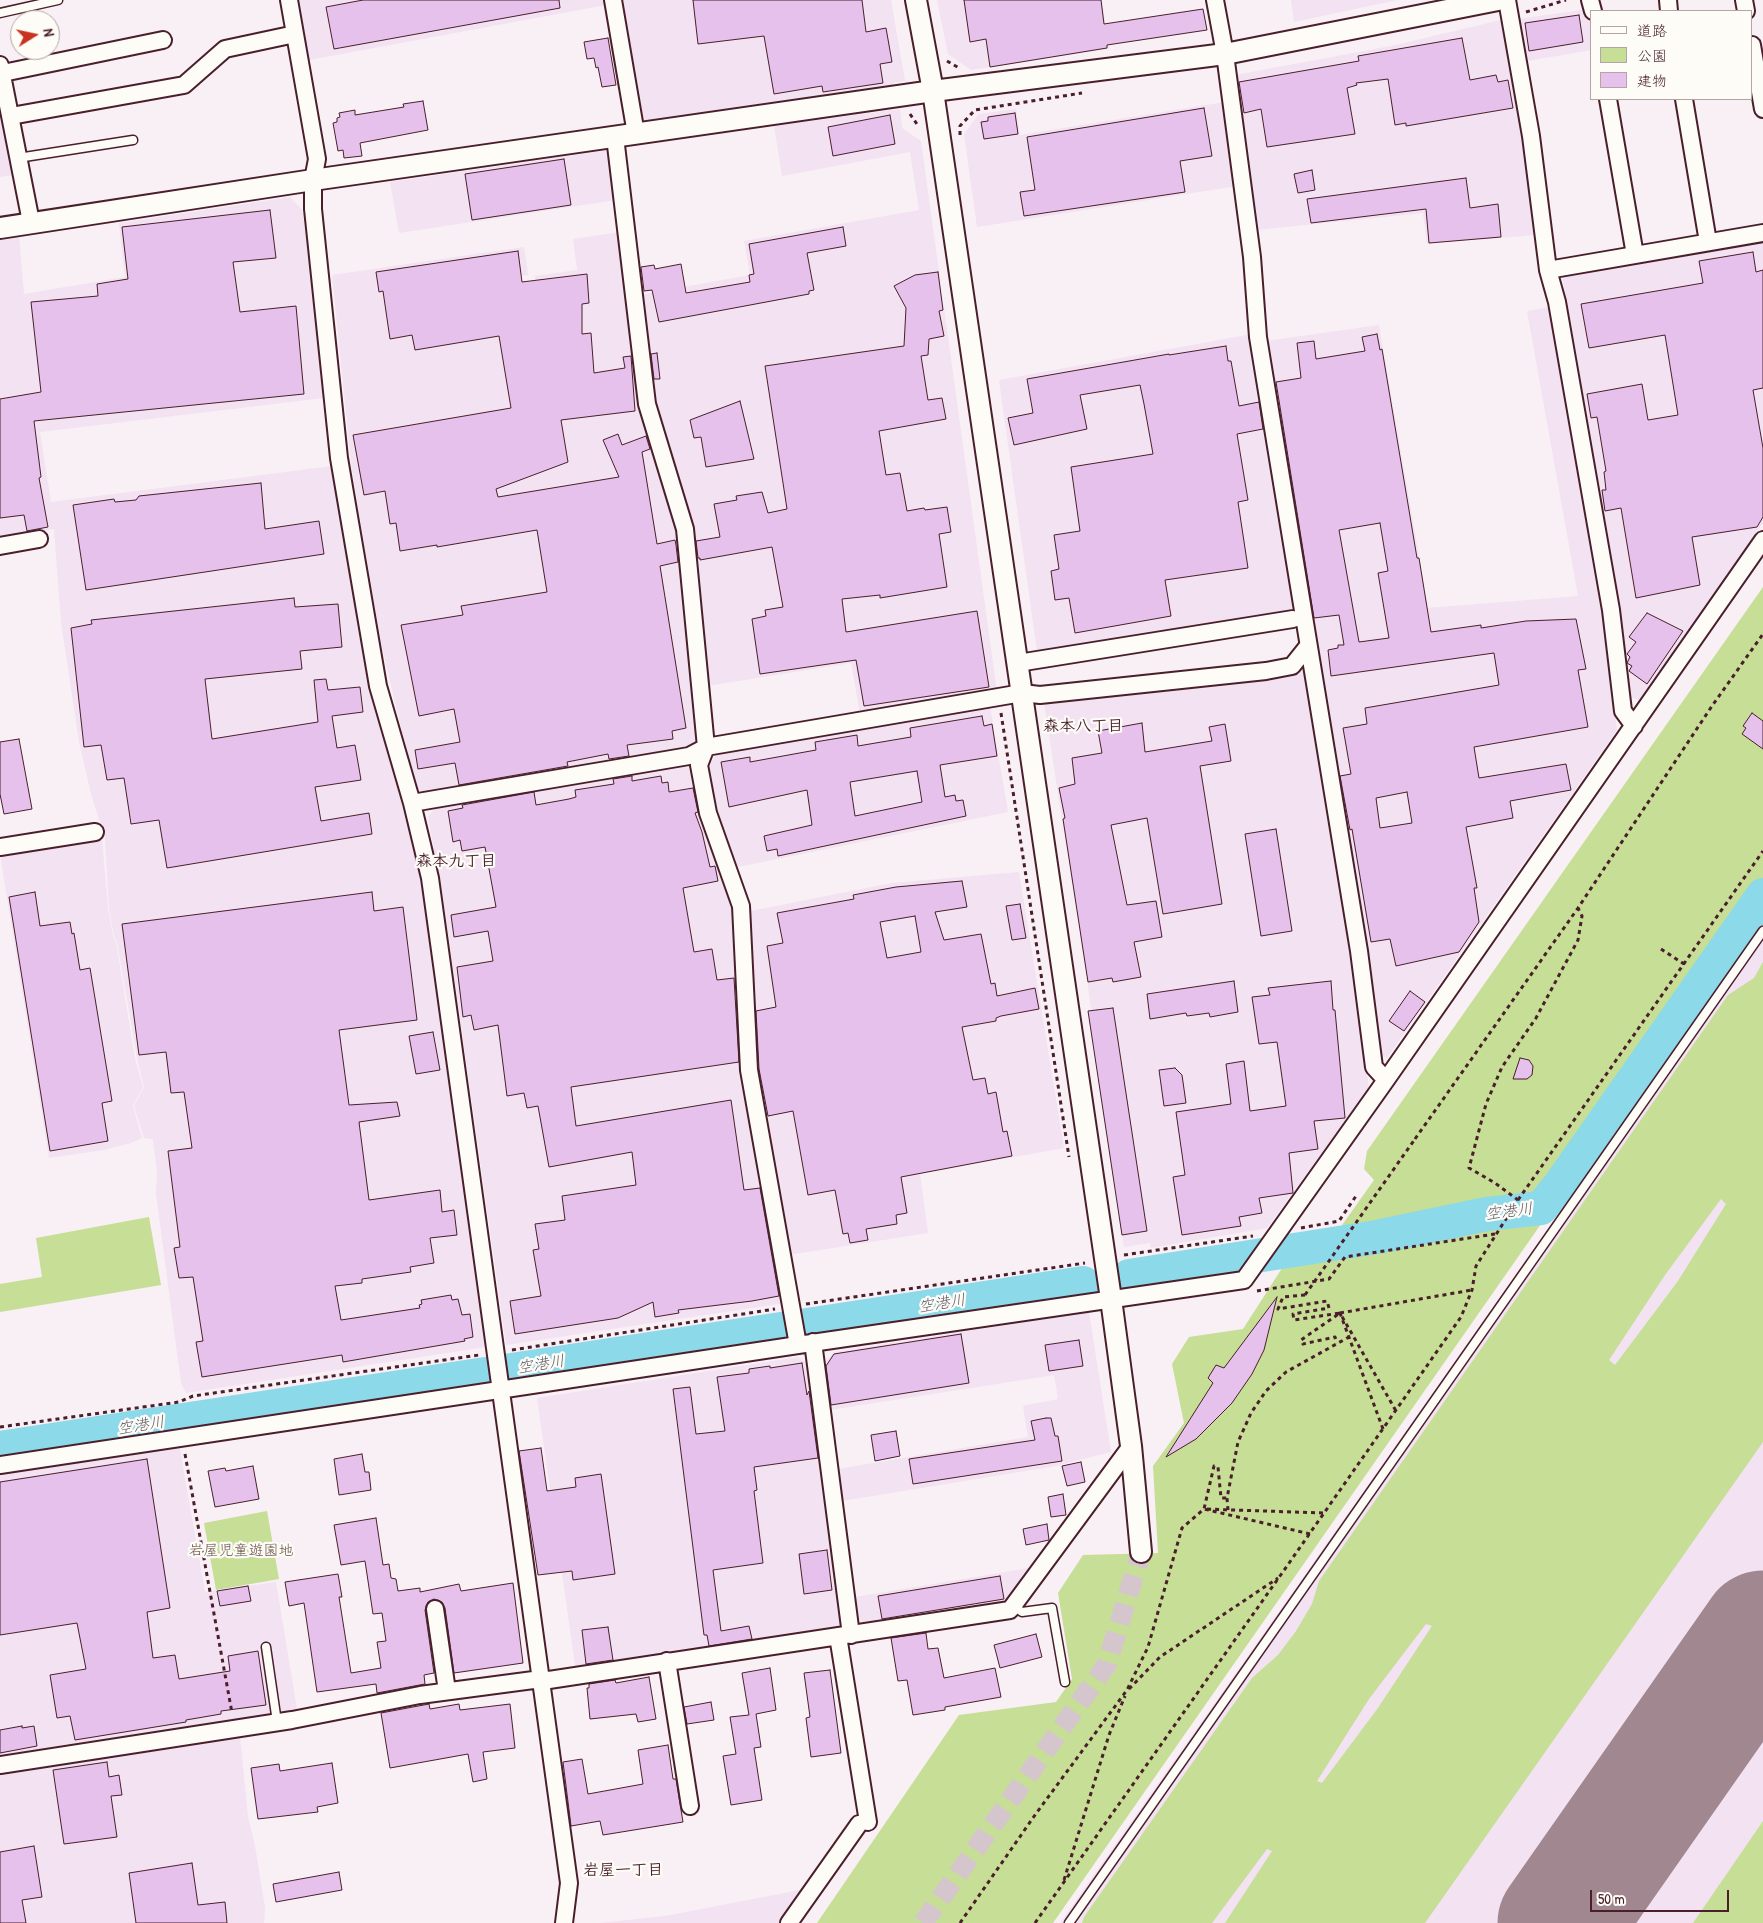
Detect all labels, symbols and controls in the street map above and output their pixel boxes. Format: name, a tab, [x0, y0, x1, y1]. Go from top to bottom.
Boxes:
north arrow	[10, 10, 60, 60]
legend	[1590, 10, 1753, 100]
text: 道路	[1637, 20, 1667, 41]
text: N	[39, 27, 59, 38]
text: 公園	[1637, 45, 1667, 66]
text: 建物	[1637, 70, 1667, 91]
district label: 森本八丁目	[1043, 717, 1123, 737]
district label: 森本九丁目	[416, 852, 496, 872]
water label: 空港川	[1484, 1200, 1534, 1224]
water label: 空港川	[917, 1291, 967, 1317]
water label: 空港川	[516, 1352, 566, 1378]
water label: 空港川	[116, 1413, 166, 1439]
park label: 岩屋児童遊園地	[189, 1542, 293, 1560]
district label: 岩屋一丁目	[583, 1861, 663, 1881]
scale bar	[1593, 1880, 1732, 1912]
text: 50 m	[1598, 1888, 1625, 1909]

